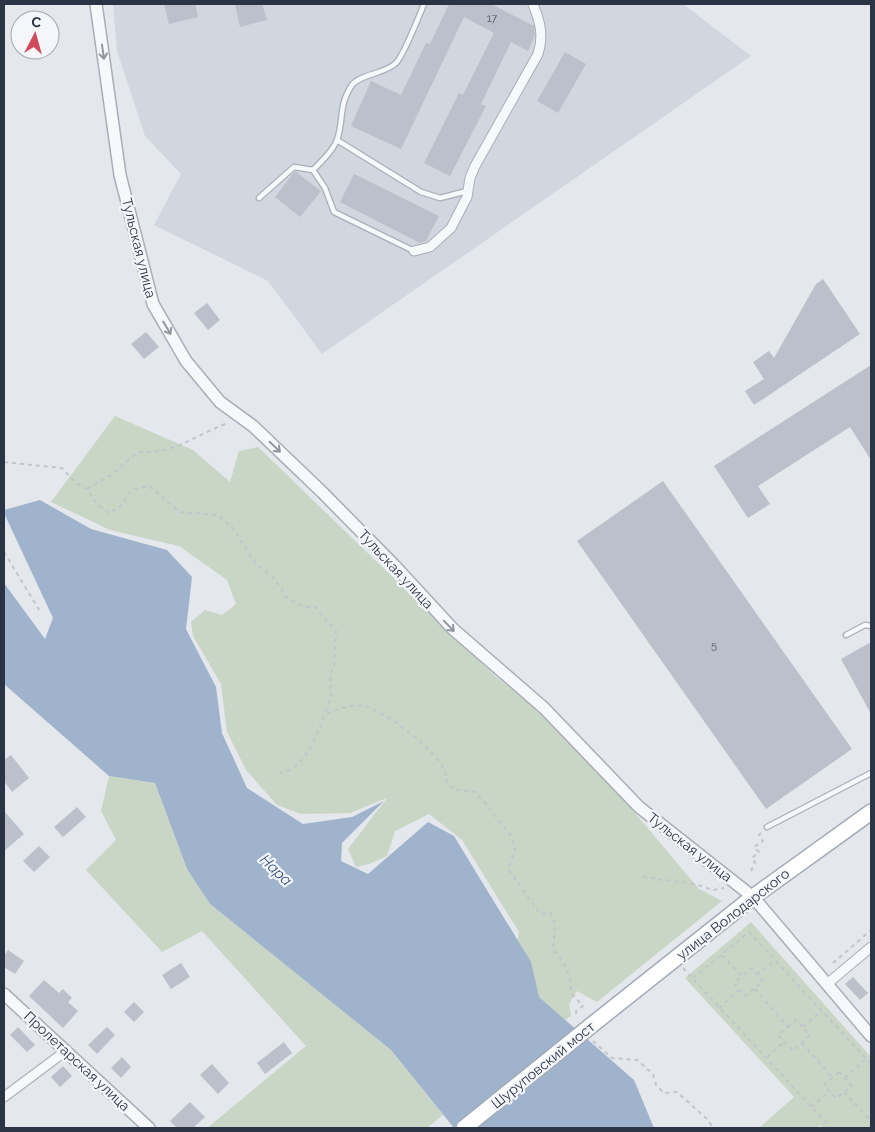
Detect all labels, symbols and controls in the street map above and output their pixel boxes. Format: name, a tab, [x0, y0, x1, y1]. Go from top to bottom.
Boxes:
north arrow	[10, 10, 60, 60]
house number: 17	[487, 12, 497, 25]
text: С	[31, 14, 42, 31]
one-way arrow	[98, 44, 108, 60]
street label: Тульская улица	[119, 196, 159, 300]
one-way arrow	[162, 320, 172, 334]
one-way arrow	[268, 441, 281, 453]
street label: Тульская улица	[355, 526, 437, 612]
one-way arrow	[443, 619, 455, 631]
house number: 5	[711, 639, 717, 652]
street label: Тульская улица	[645, 809, 735, 885]
water label: Нара	[256, 851, 296, 889]
street label: улица Володарского	[674, 865, 792, 963]
street label: Пролетарская улица	[21, 1008, 133, 1114]
street label: Шуруповский мост	[488, 1018, 598, 1112]

